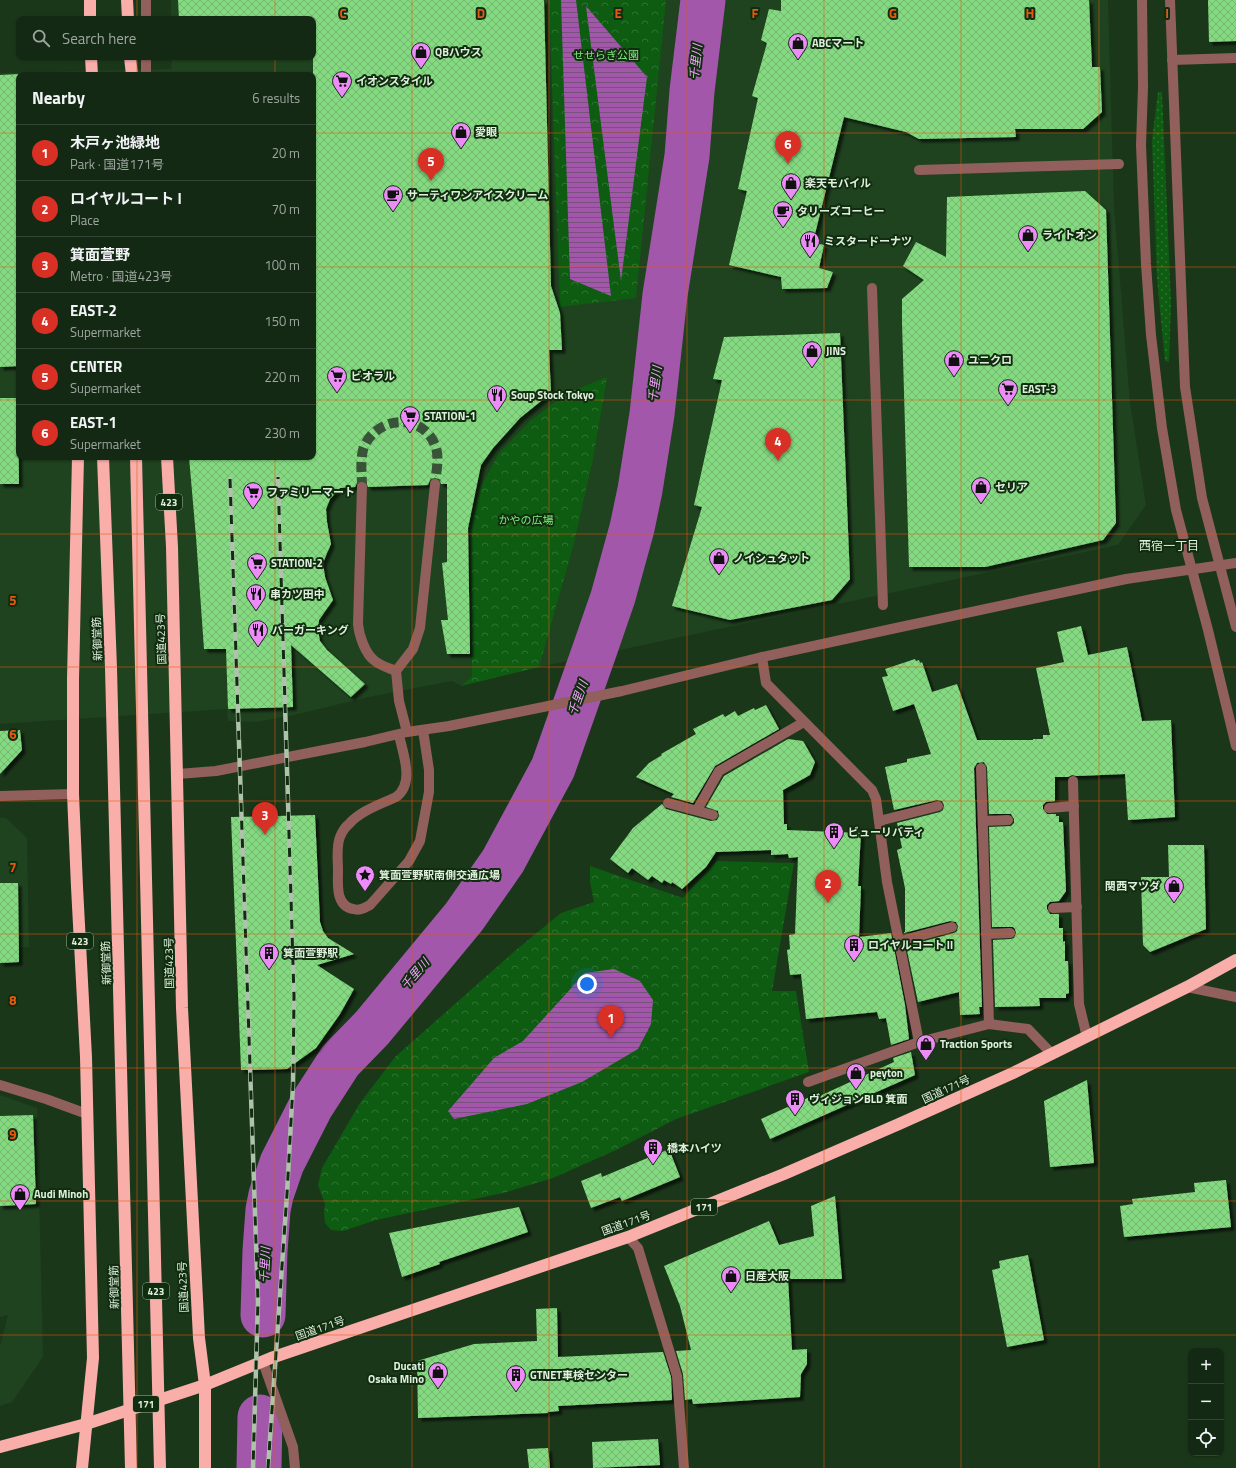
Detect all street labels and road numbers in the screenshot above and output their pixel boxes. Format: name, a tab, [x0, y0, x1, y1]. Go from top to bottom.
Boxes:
road number: 423	[156, 494, 182, 510]
street label: 国道423号	[152, 613, 170, 665]
street label: 新御堂筋	[88, 617, 106, 661]
road number: 423	[67, 933, 93, 949]
street label: 国道423号	[161, 937, 177, 989]
street label: 新御堂筋	[97, 941, 115, 985]
street label: 国道171号	[919, 1071, 973, 1107]
road number: 171	[691, 1199, 717, 1215]
street label: 国道171号	[599, 1207, 653, 1239]
street label: 国道423号	[174, 1261, 192, 1313]
street label: 新御堂筋	[106, 1265, 122, 1309]
road number: 423	[143, 1283, 169, 1299]
street label: 国道171号	[293, 1312, 347, 1344]
road number: 171	[133, 1396, 159, 1412]

